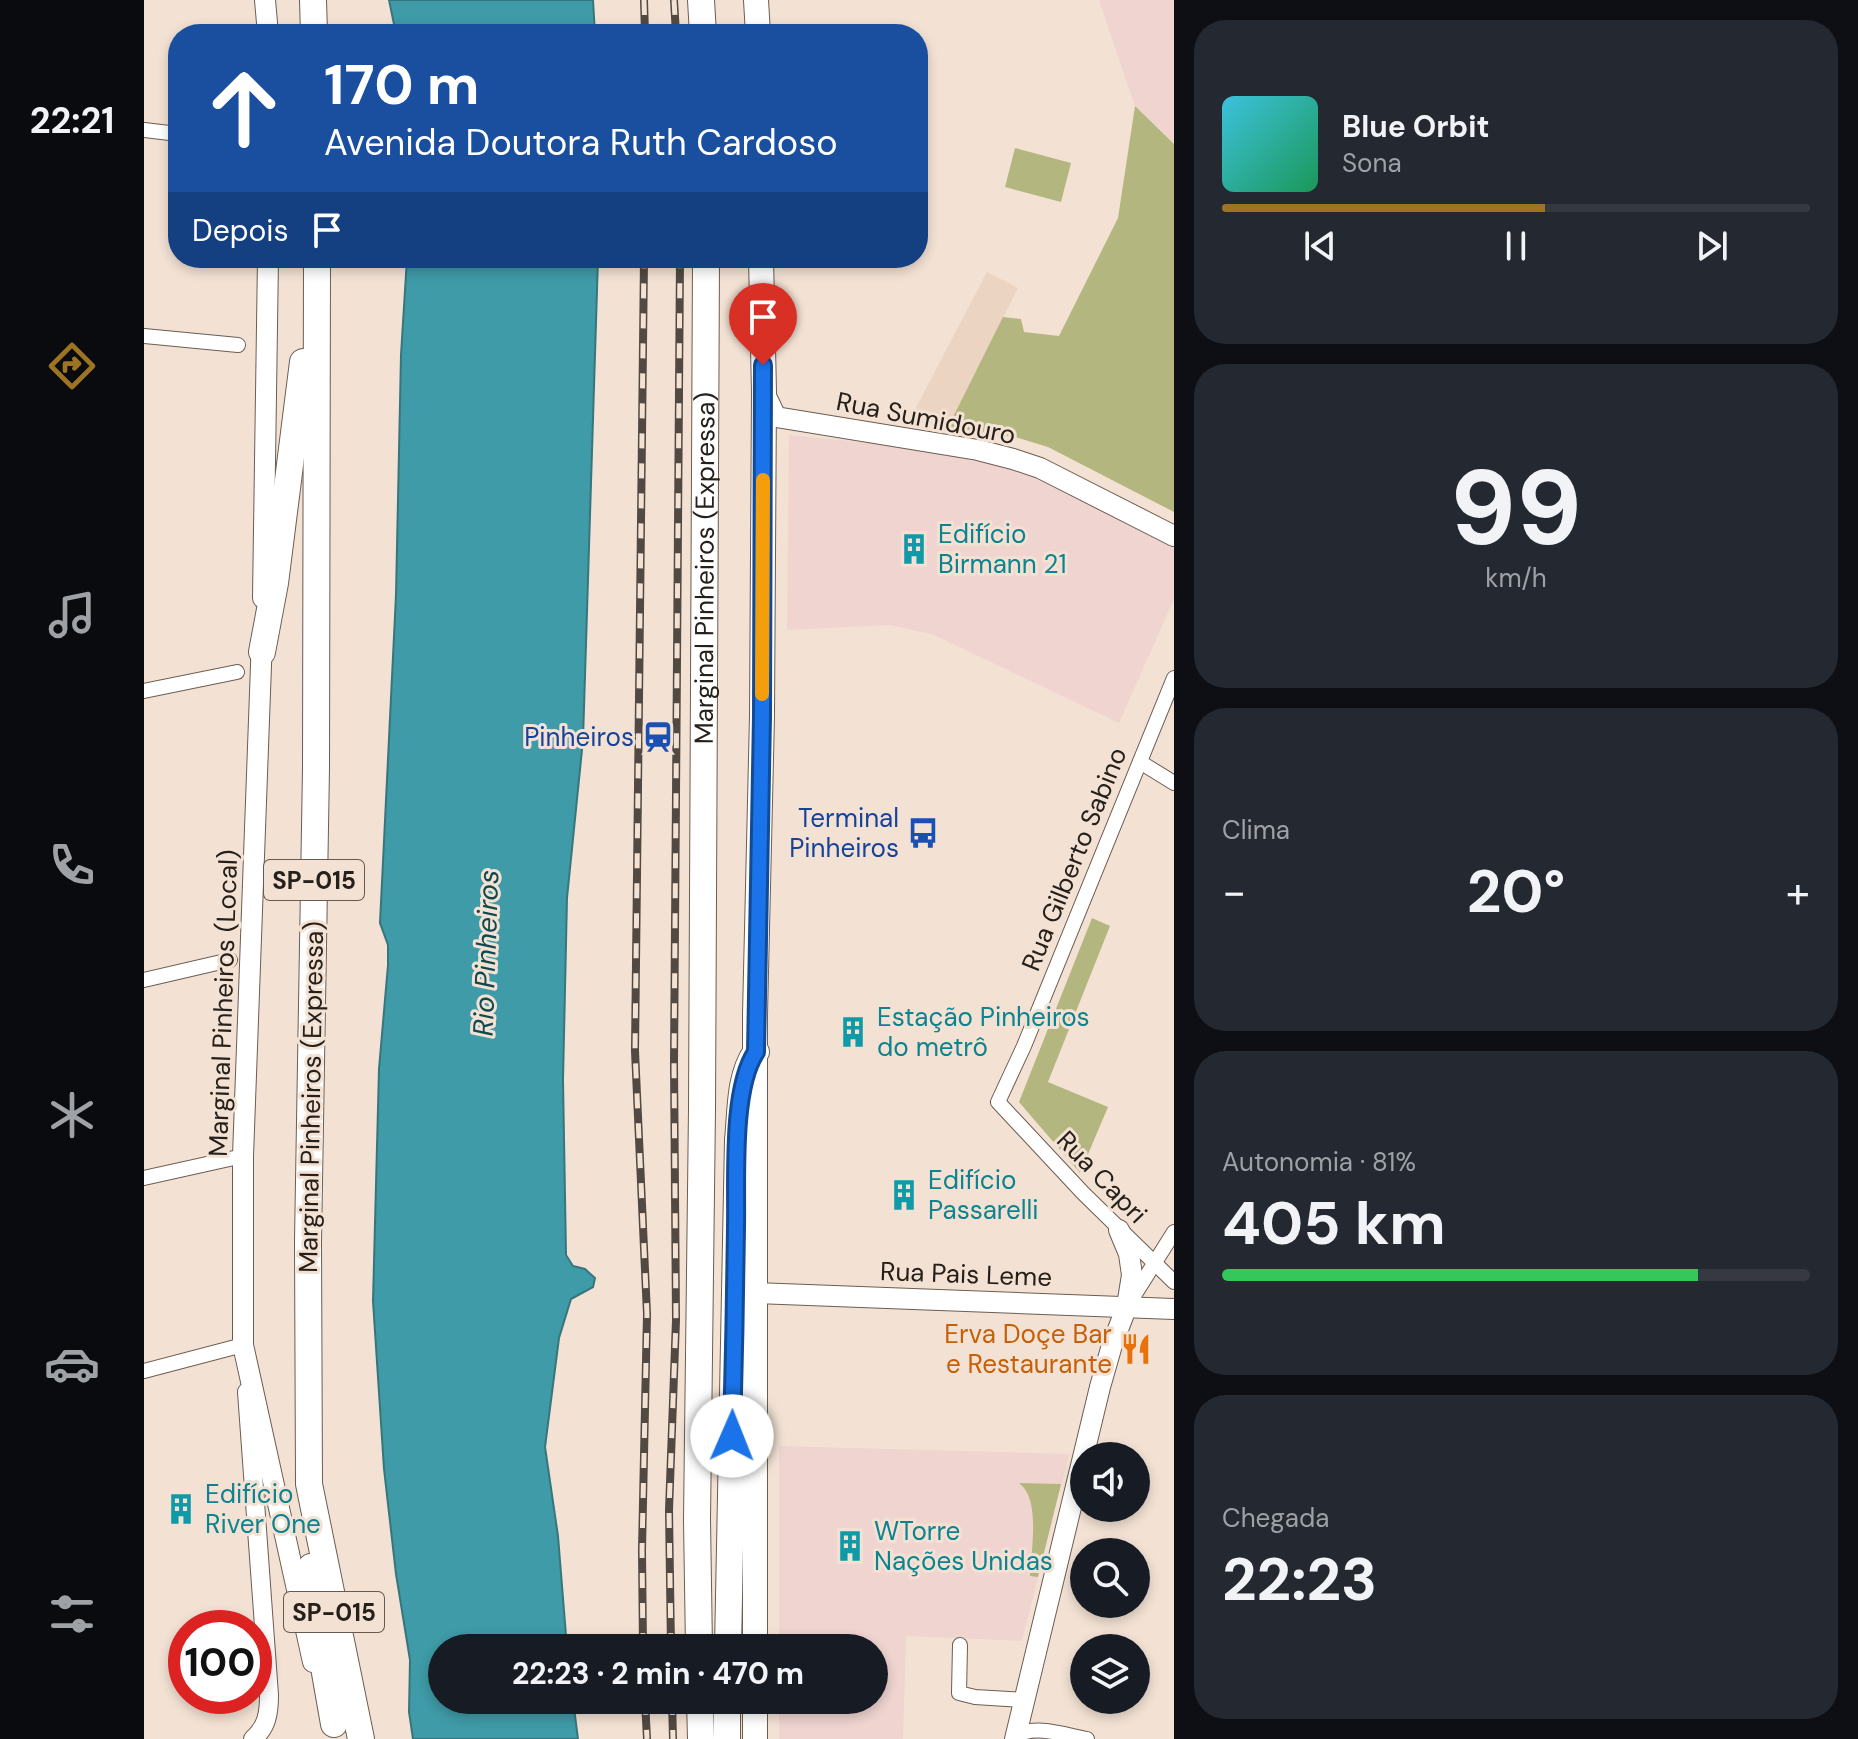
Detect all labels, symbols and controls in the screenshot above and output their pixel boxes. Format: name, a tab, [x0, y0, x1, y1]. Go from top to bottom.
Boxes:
text: 170 m	[324, 48, 479, 121]
icon: ahead	[192, 56, 296, 160]
text: 22:21	[30, 97, 114, 144]
text: Blue Orbit	[1342, 107, 1489, 146]
text: Avenida Doutora Ruth Cardoso	[324, 119, 838, 166]
text: Sona	[1342, 146, 1402, 180]
icon: arrive	[305, 208, 349, 252]
text: Depois	[192, 211, 289, 250]
icon: previous	[1298, 224, 1342, 268]
icon: pause	[1494, 224, 1538, 268]
icon: next	[1690, 224, 1734, 268]
pin	[729, 283, 797, 365]
icon: arrive	[741, 295, 785, 339]
icon: directions	[44, 338, 100, 394]
street label: Rua Sumidouro	[833, 384, 1019, 452]
street label: Marginal Pinheiros (Expressa)	[687, 392, 722, 744]
text: 99	[1450, 441, 1582, 576]
place label: Edifício Birmann 21	[938, 517, 1067, 581]
building icon: Edifício Birmann 21	[897, 532, 931, 566]
text: km/h	[1485, 561, 1547, 595]
icon: music	[44, 587, 100, 643]
place label: Pinheiros	[524, 720, 634, 754]
station icon: Pinheiros	[641, 720, 675, 754]
street label: Rua Gilberto Sabino	[1014, 742, 1134, 976]
place label: Terminal Pinheiros	[789, 801, 899, 865]
text: Clima	[1222, 813, 1290, 847]
bus stop icon: Terminal Pinheiros	[906, 816, 940, 850]
icon: phone	[44, 837, 100, 893]
street label: Marginal Pinheiros (Local)	[201, 849, 245, 1157]
text: 20°	[1467, 852, 1565, 931]
road number: SP-015	[264, 860, 364, 900]
text: −	[1222, 863, 1246, 921]
text: +	[1786, 863, 1810, 921]
water label: Rio Pinheiros	[465, 869, 507, 1037]
street label: Marginal Pinheiros (Expressa)	[291, 921, 331, 1273]
place label: Estação Pinheiros do metrô	[877, 1000, 1090, 1064]
building icon: Estação Pinheiros do metrô	[836, 1015, 870, 1049]
icon: climate	[44, 1087, 100, 1143]
street label: Rua Capri	[1049, 1123, 1155, 1231]
text: Autonomia · 81%	[1222, 1145, 1416, 1179]
place label: Edifício Passarelli	[928, 1163, 1039, 1227]
building icon: Edifício Passarelli	[887, 1178, 921, 1212]
text: 405 km	[1222, 1184, 1446, 1263]
street label: Rua Pais Leme	[879, 1254, 1053, 1294]
place label: Erva Doçe Bar e Restaurante	[944, 1317, 1112, 1381]
restaurant icon: Erva Doçe Bar e Restaurante	[1119, 1332, 1153, 1366]
icon: car	[44, 1336, 100, 1392]
position arrow	[690, 1394, 774, 1478]
map controls	[1070, 1442, 1150, 1714]
button: sound	[1070, 1442, 1150, 1522]
place label: Edifício River One	[205, 1477, 321, 1541]
building icon: Edifício River One	[164, 1492, 198, 1526]
text: Chegada	[1222, 1501, 1329, 1535]
place label: WTorre Nações Unidas	[874, 1514, 1053, 1578]
building icon: WTorre Nações Unidas	[833, 1529, 867, 1563]
button: search	[1070, 1538, 1150, 1618]
text: 22:23	[1222, 1540, 1377, 1619]
icon: filters	[44, 1586, 100, 1642]
road number: SP-015	[284, 1592, 384, 1632]
speed limit sign: 100	[168, 1610, 272, 1714]
button: layers	[1070, 1634, 1150, 1714]
text: 22:23 · 2 min · 470 m	[512, 1654, 804, 1693]

